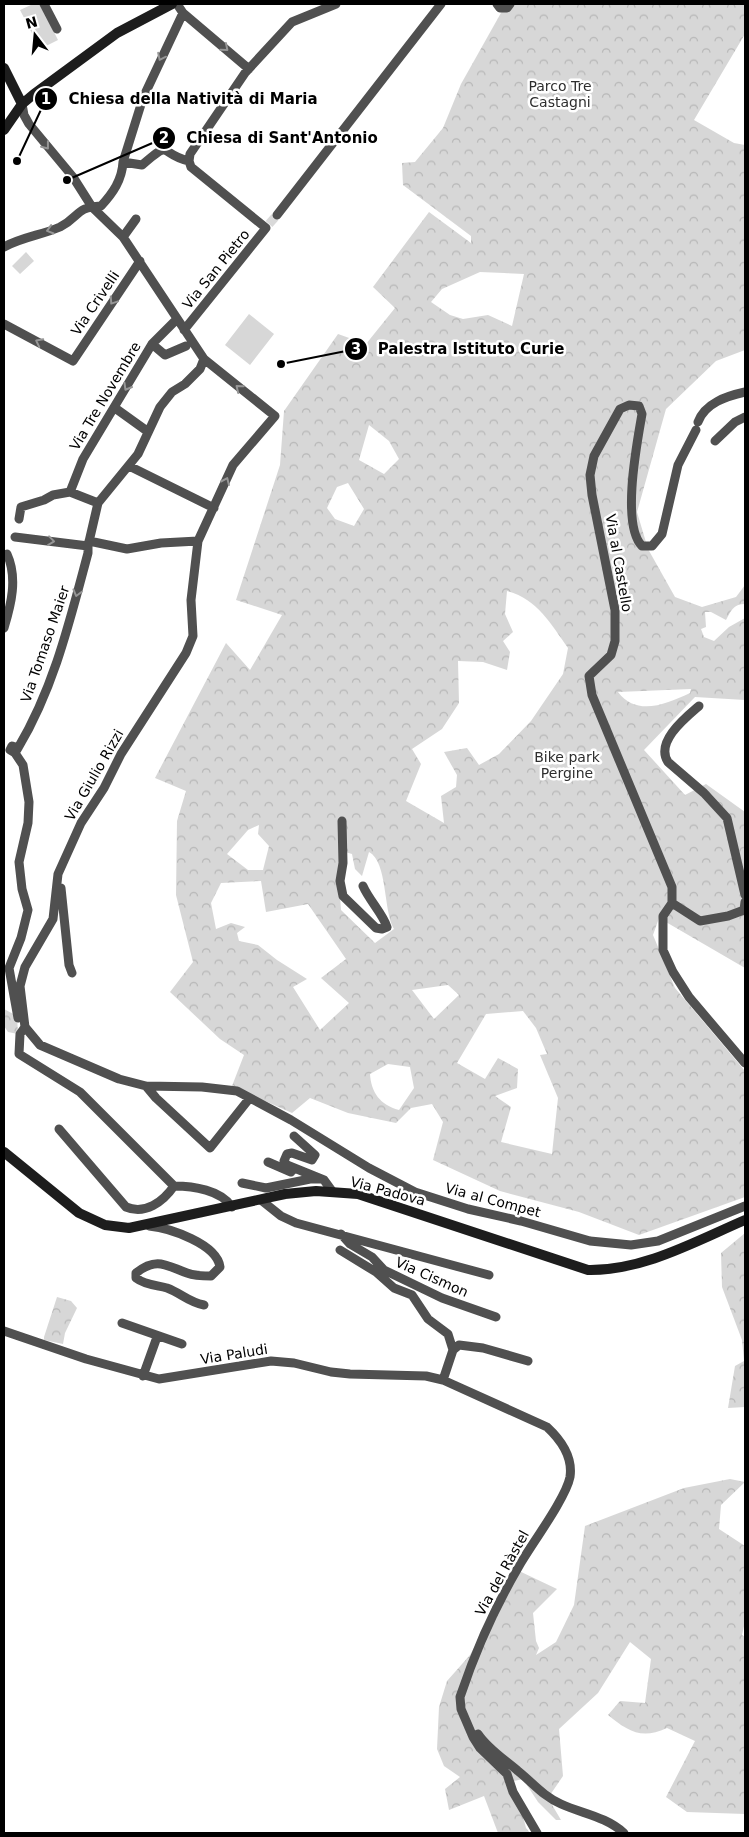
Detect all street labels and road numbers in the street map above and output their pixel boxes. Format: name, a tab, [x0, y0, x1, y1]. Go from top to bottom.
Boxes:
street label: Via San Pietro	[179, 226, 253, 312]
street label: Via Crivelli	[68, 268, 122, 338]
street label: Via Tre Novembre	[66, 339, 144, 453]
street label: Via al Castello	[603, 513, 635, 613]
street label: Via Tomaso Maier	[18, 583, 73, 704]
street label: Via Giulio Rizzi	[61, 726, 127, 824]
street label: Via Padova	[349, 1173, 427, 1209]
street label: Via al Compet	[444, 1180, 543, 1221]
street label: Via Cismon	[393, 1254, 471, 1300]
street label: Via Paludi	[199, 1341, 269, 1367]
street label: Via del Ràstel	[472, 1527, 532, 1619]

